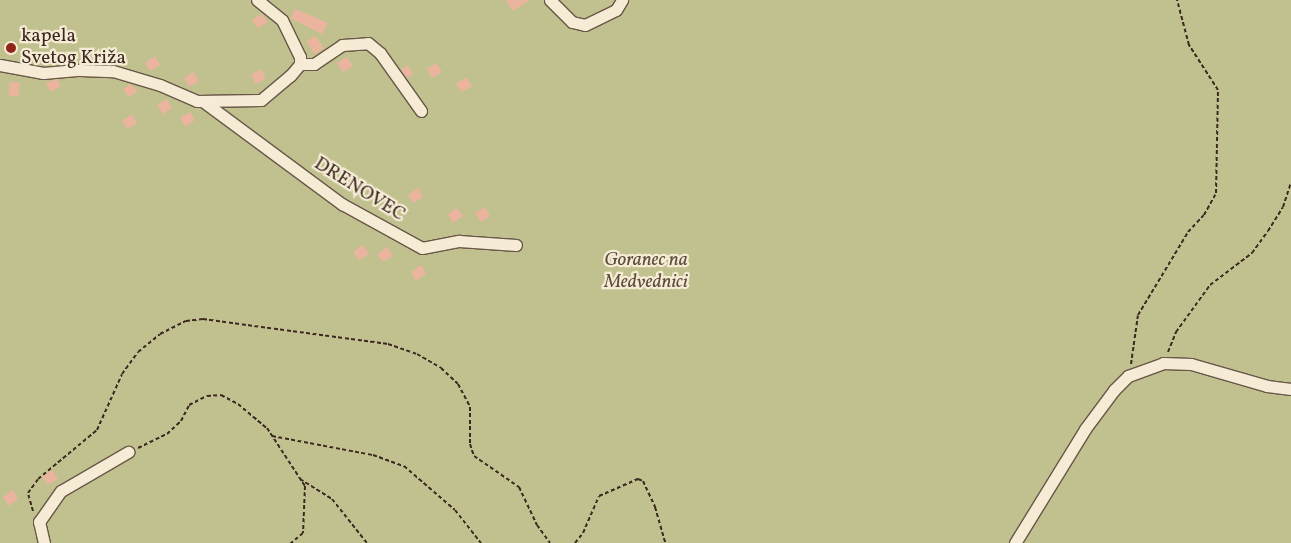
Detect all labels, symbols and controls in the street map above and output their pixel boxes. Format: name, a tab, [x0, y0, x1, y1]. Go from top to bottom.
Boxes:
place label: kapela Svetog Križa	[21, 26, 126, 70]
marker: kapela Svetog Križa	[5, 42, 17, 54]
street label: DRENOVEC	[309, 153, 409, 227]
park label: Goranec na Medvednici	[604, 250, 688, 294]

